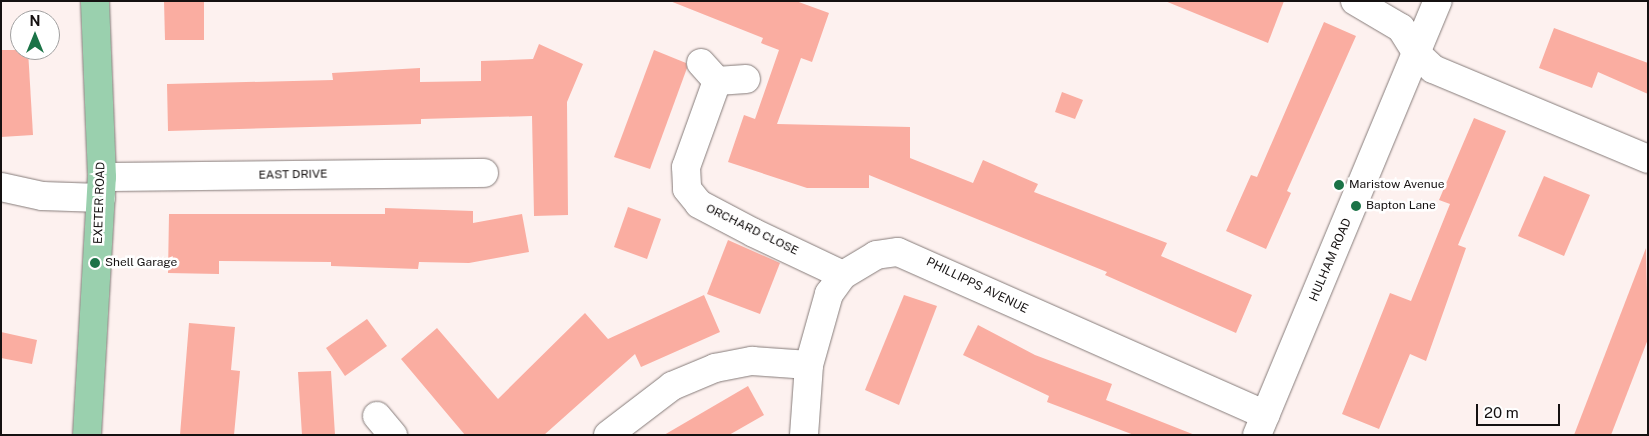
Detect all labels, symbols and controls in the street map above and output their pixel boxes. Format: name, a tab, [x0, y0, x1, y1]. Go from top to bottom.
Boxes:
north arrow	[10, 10, 60, 60]
text: N	[30, 13, 40, 29]
street label: EXETER ROAD	[91, 162, 109, 244]
street label: EAST DRIVE	[258, 167, 328, 183]
place label: Maristow Avenue	[1349, 178, 1445, 192]
marker: Maristow Avenue	[1333, 179, 1345, 191]
place label: Bapton Lane	[1366, 199, 1436, 213]
marker: Bapton Lane	[1350, 200, 1362, 212]
street label: ORCHARD CLOSE	[703, 201, 801, 259]
street label: HULHAM ROAD	[1307, 216, 1355, 304]
street label: PHILLIPPS AVENUE	[924, 255, 1030, 317]
place label: Shell Garage	[105, 256, 177, 270]
marker: Shell Garage	[89, 257, 101, 269]
scale bar	[1479, 394, 1563, 426]
text: 20 m	[1484, 404, 1519, 421]

